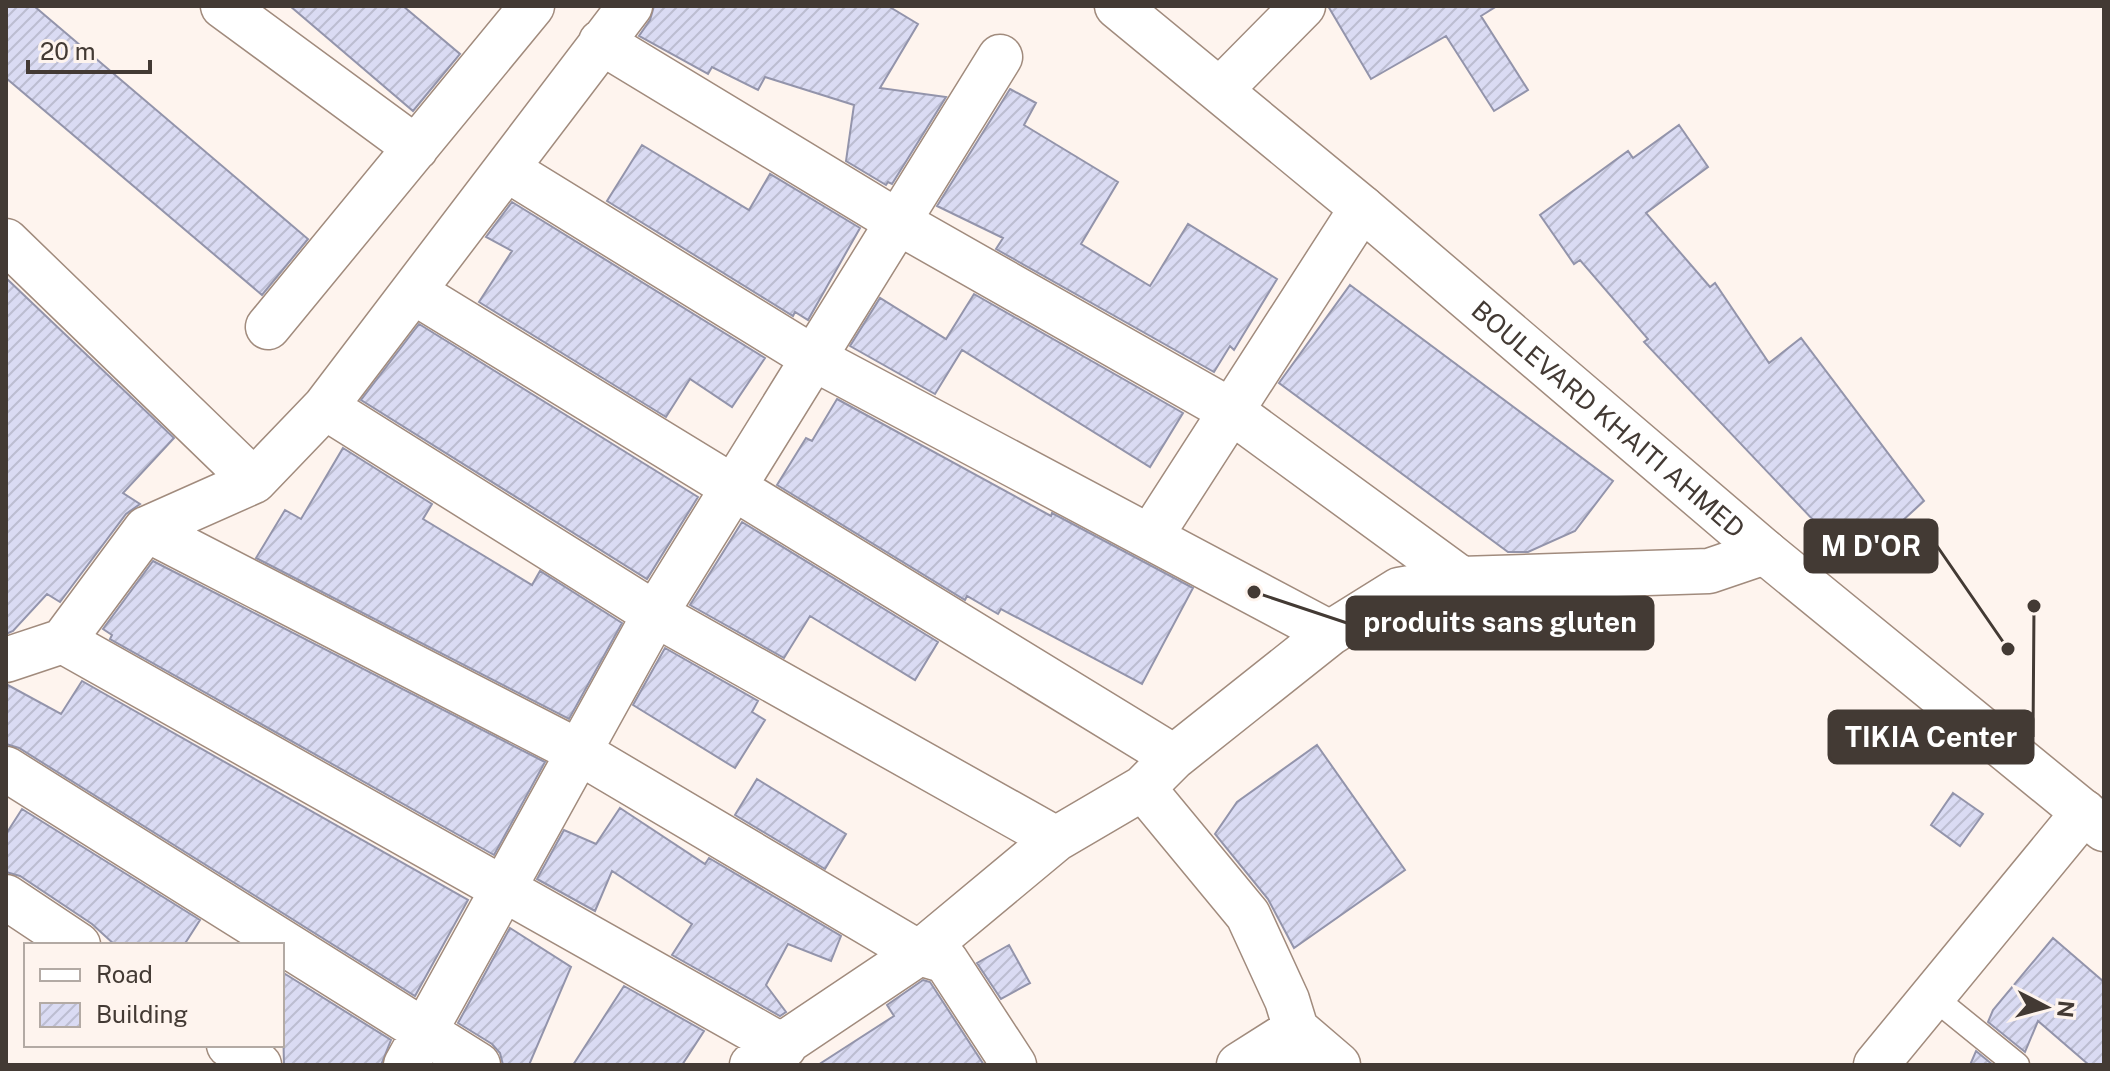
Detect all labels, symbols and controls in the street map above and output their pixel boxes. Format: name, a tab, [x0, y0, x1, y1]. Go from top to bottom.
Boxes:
scale bar	[28, 24, 150, 74]
text: 20 m	[40, 37, 96, 65]
street label: BOULEVARD KHAITI AHMED	[1466, 294, 1752, 544]
callout: M D'OR	[1805, 520, 1937, 572]
text: M D'OR	[1821, 529, 1921, 562]
callout: produits sans gluten	[1347, 597, 1653, 649]
text: produits sans gluten	[1363, 605, 1637, 638]
callout: TIKIA Center	[1829, 711, 2033, 763]
text: TIKIA Center	[1845, 720, 2017, 753]
legend	[24, 943, 284, 1047]
text: Road	[96, 960, 153, 988]
north arrow	[2006, 967, 2086, 1047]
text: N	[2052, 999, 2080, 1019]
text: Building	[96, 1000, 188, 1028]

